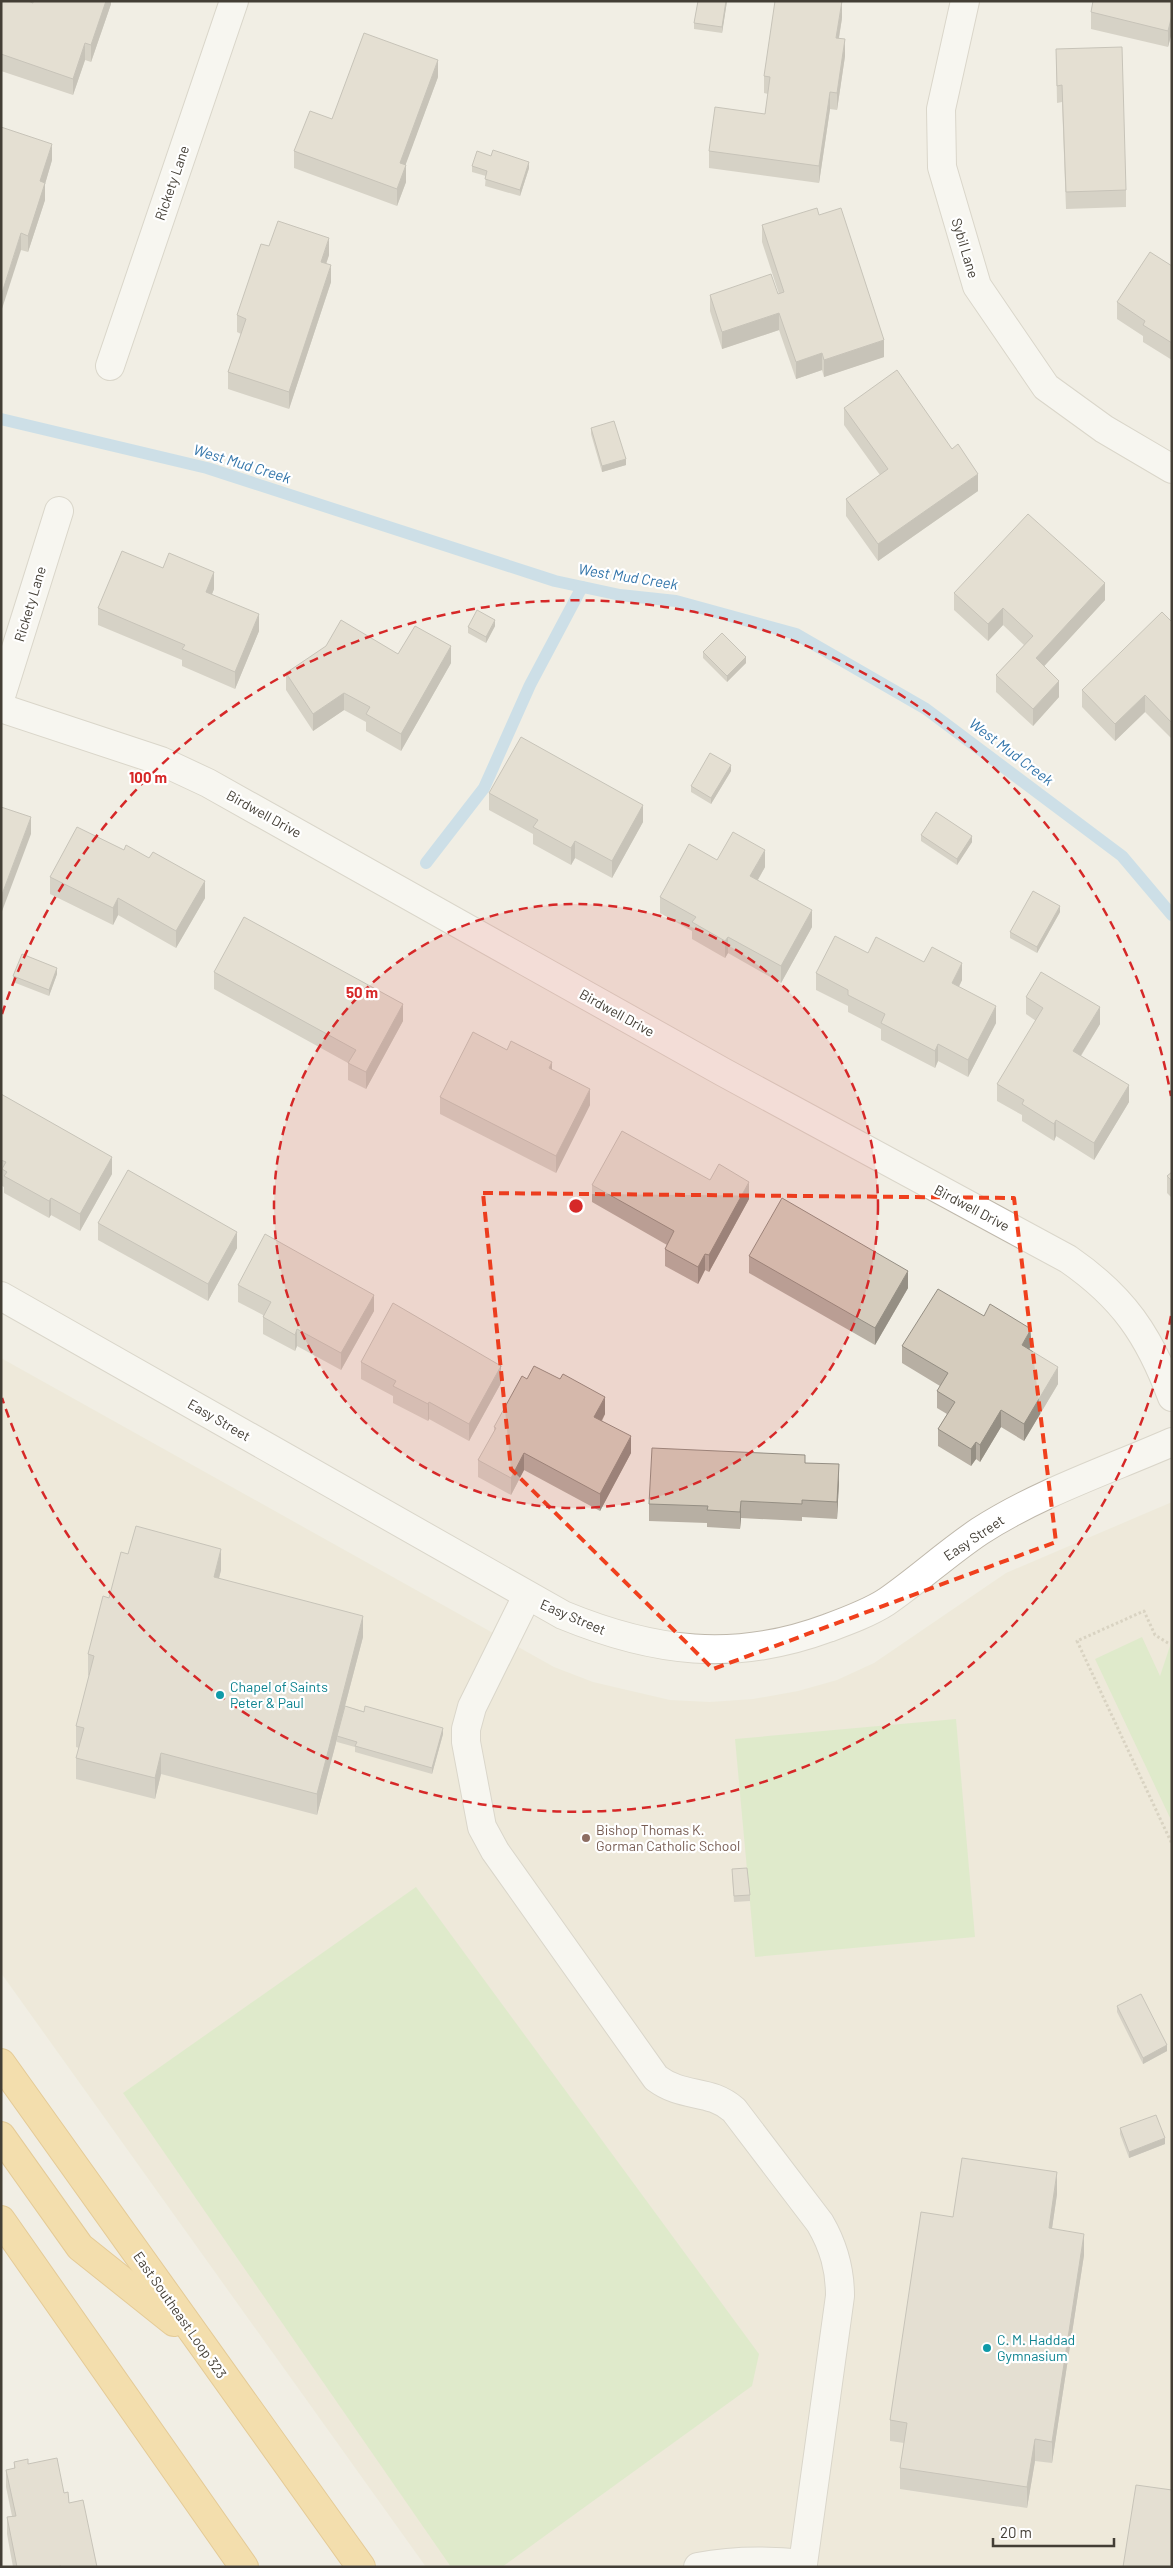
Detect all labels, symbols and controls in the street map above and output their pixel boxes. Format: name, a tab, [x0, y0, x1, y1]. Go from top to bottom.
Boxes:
street label: Rickety Lane	[151, 143, 192, 222]
street label: Sybil Lane	[948, 216, 983, 280]
water label: West Mud Creek	[191, 440, 294, 487]
water label: West Mud Creek	[577, 559, 680, 593]
street label: Rickety Lane	[10, 564, 49, 644]
water label: West Mud Creek	[966, 714, 1058, 789]
text: 100 m	[129, 768, 167, 786]
street label: Birdwell Drive	[224, 786, 305, 841]
text: 50 m	[346, 983, 378, 1001]
street label: Birdwell Drive	[577, 985, 658, 1040]
street label: Birdwell Drive	[932, 1181, 1013, 1234]
centre of rings	[567, 1197, 585, 1215]
street label: Easy Street	[185, 1395, 254, 1444]
street label: Easy Street	[940, 1511, 1007, 1564]
street label: Easy Street	[538, 1595, 608, 1638]
place label: Chapel of Saints Peter & Paul	[230, 1678, 328, 1711]
marker: Chapel of Saints Peter & Paul	[214, 1689, 226, 1701]
place label: Bishop Thomas K. Gorman Catholic School	[596, 1821, 740, 1854]
marker: Bishop Thomas K. Gorman Catholic School	[580, 1832, 592, 1844]
street label: East Southeast Loop 323	[130, 2248, 231, 2381]
place label: C. M. Haddad Gymnasium	[997, 2331, 1075, 2364]
marker: C. M. Haddad Gymnasium	[981, 2342, 993, 2354]
scale bar	[993, 2516, 1114, 2548]
text: 20 m	[1000, 2523, 1032, 2541]

